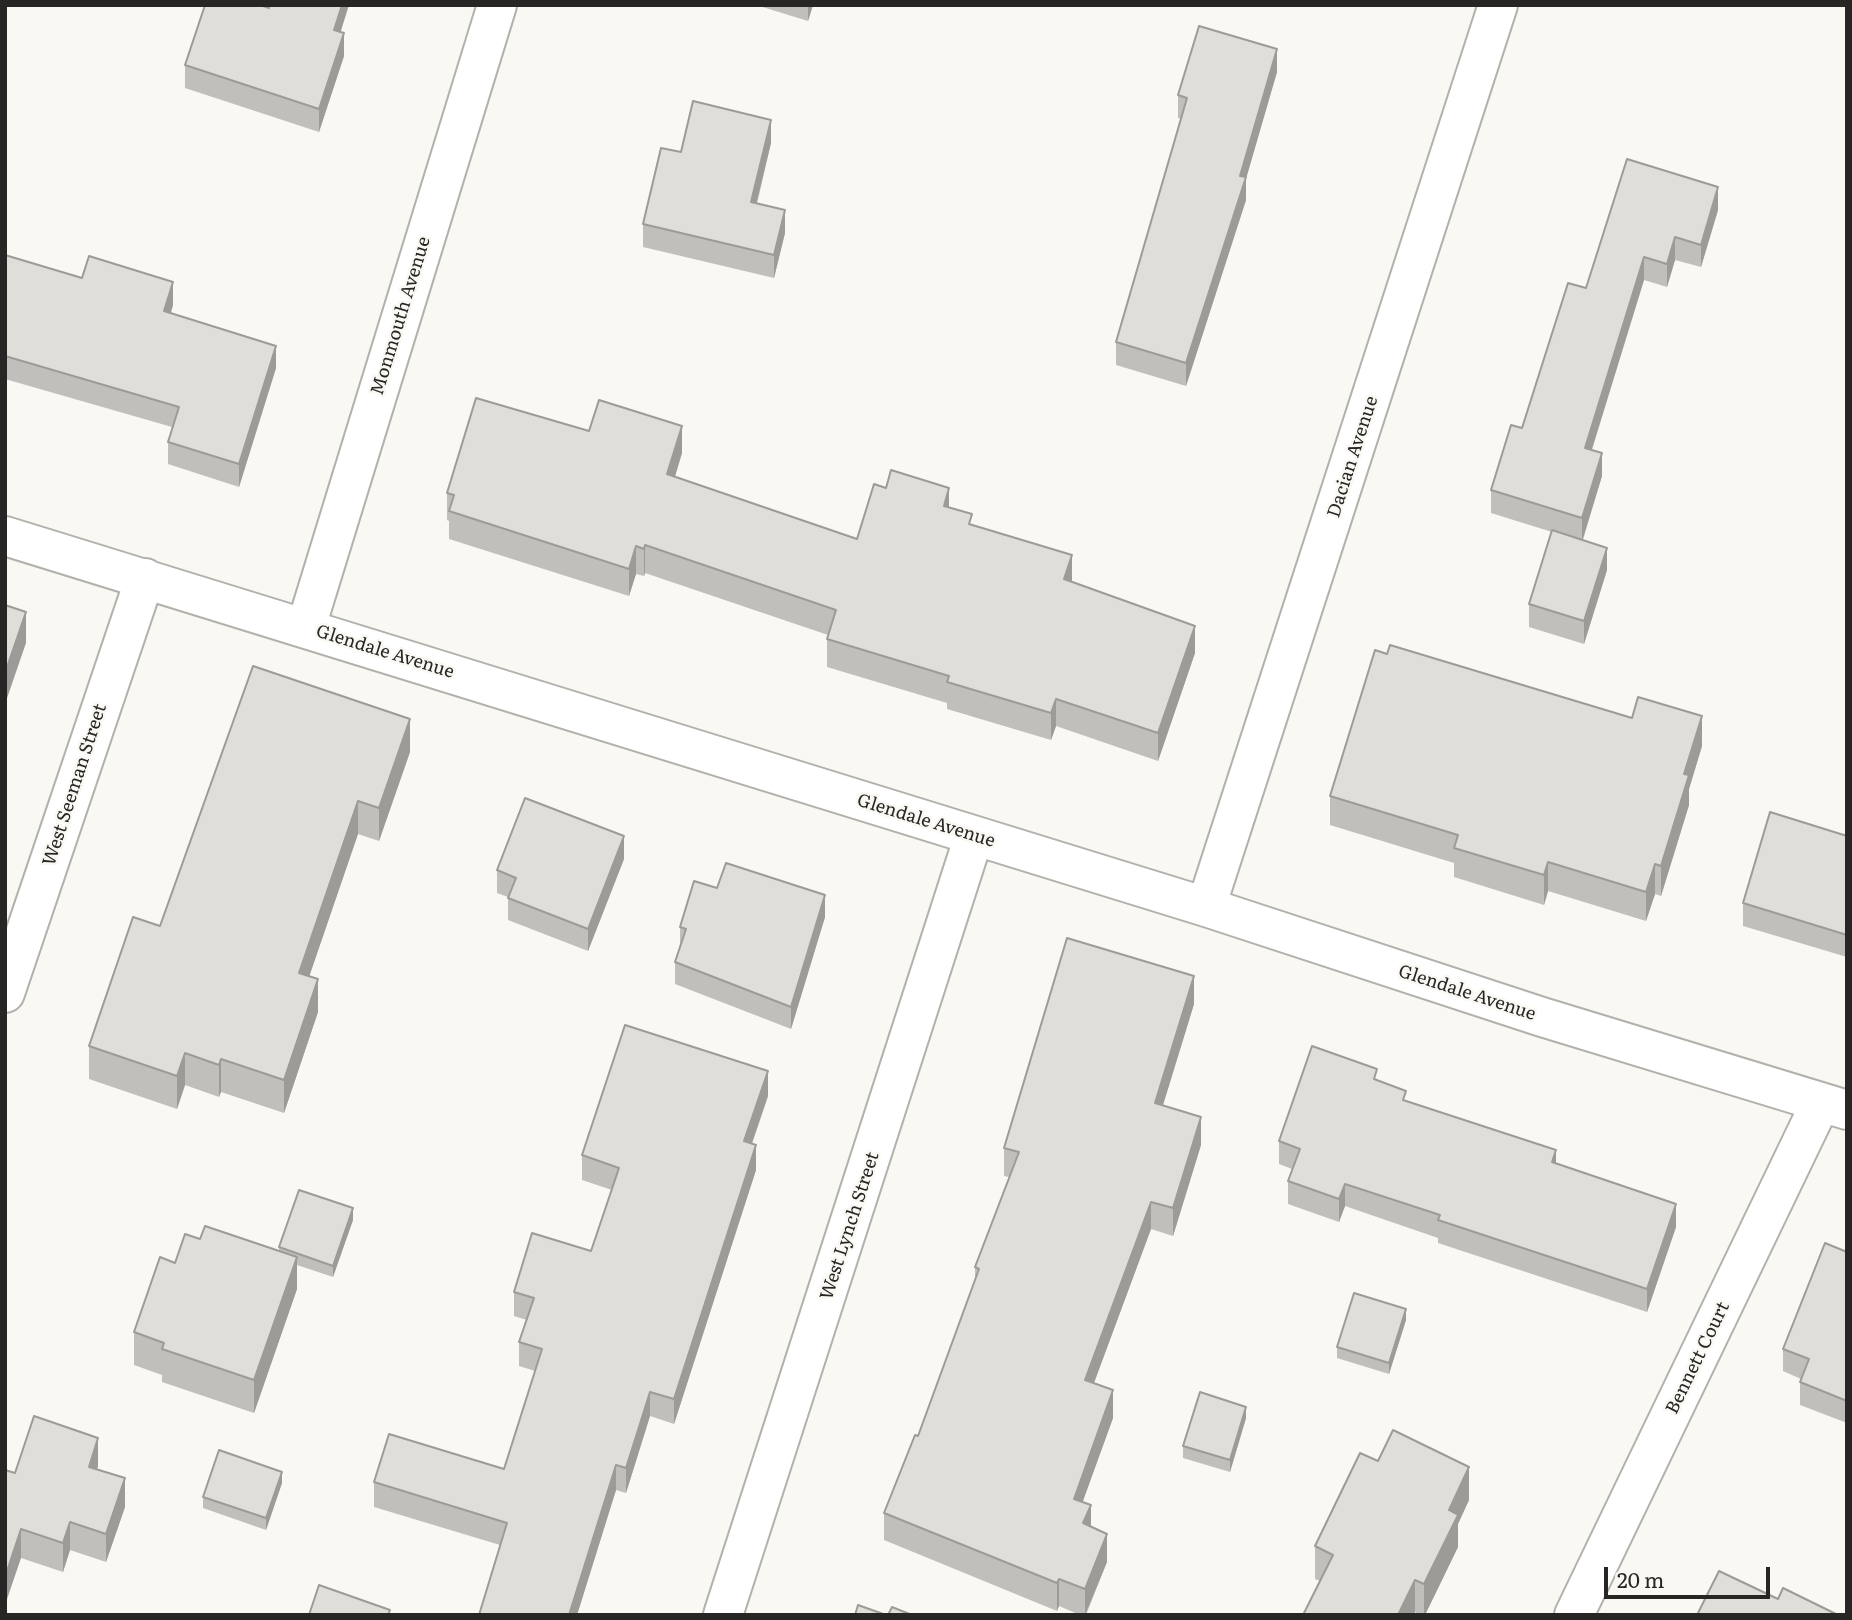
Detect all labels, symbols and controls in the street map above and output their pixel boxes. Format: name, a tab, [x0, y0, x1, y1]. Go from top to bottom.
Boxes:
street label: Monmouth Avenue	[367, 234, 435, 398]
street label: Dacian Avenue	[1323, 393, 1383, 521]
street label: Glendale Avenue	[313, 621, 457, 683]
street label: West Seeman Street	[39, 701, 111, 869]
street label: Glendale Avenue	[854, 790, 998, 852]
street label: Glendale Avenue	[1396, 961, 1538, 1025]
street label: West Lynch Street	[816, 1149, 884, 1303]
street label: Bennett Court	[1662, 1298, 1734, 1418]
scale bar	[1607, 1554, 1773, 1598]
text: 20 m	[1617, 1563, 1664, 1594]

